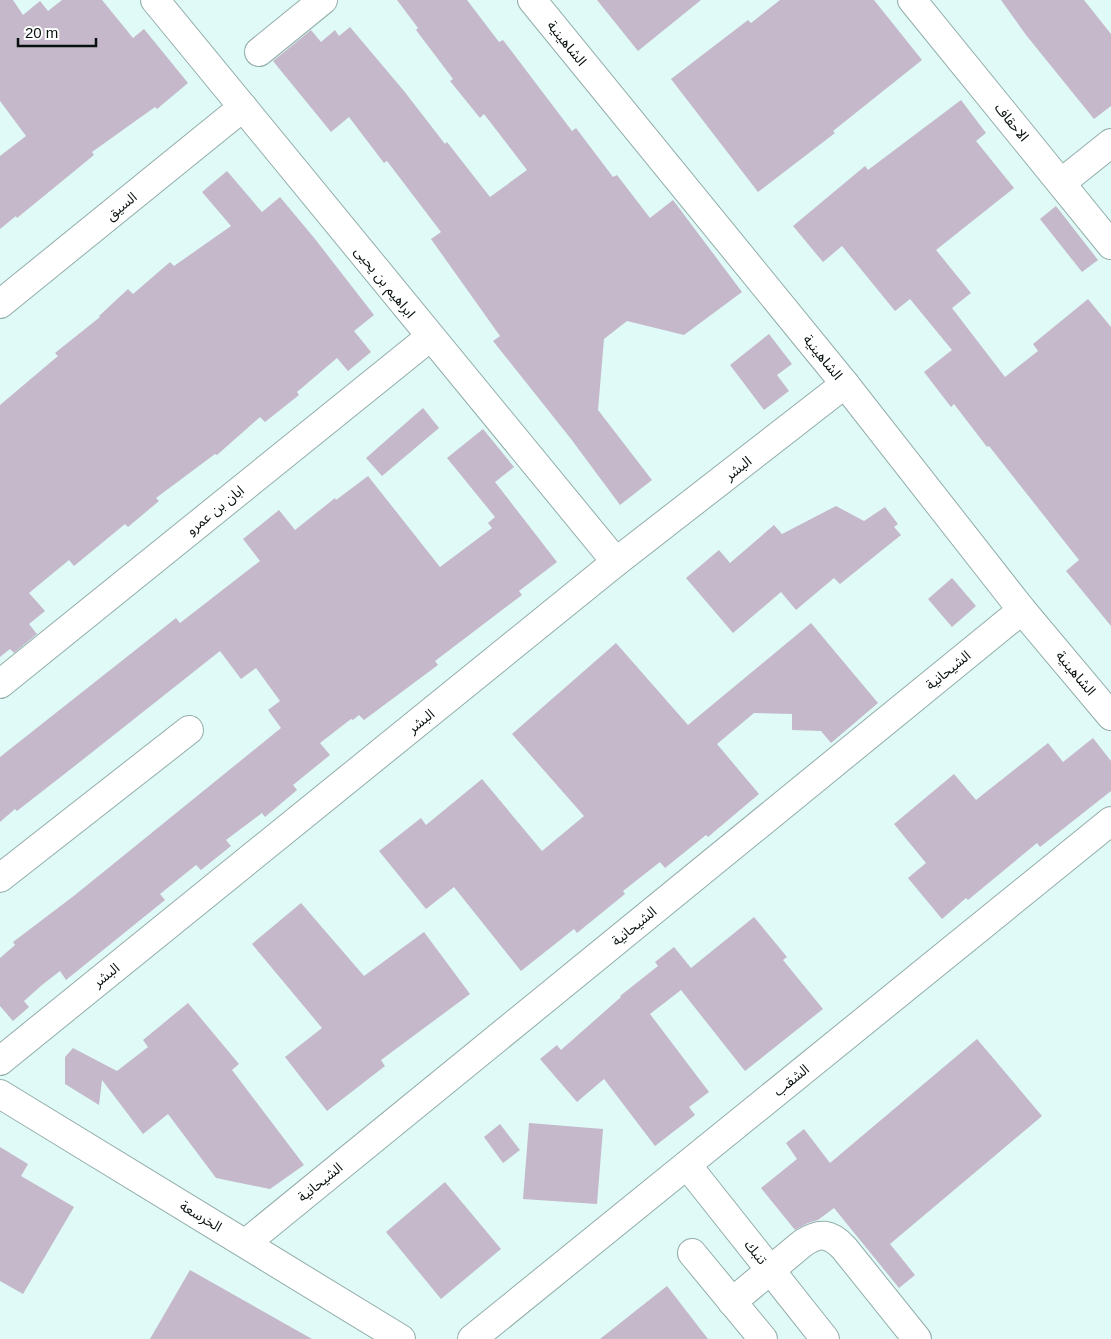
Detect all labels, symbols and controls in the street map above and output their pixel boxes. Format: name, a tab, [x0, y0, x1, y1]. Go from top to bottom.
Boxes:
scale bar	[18, 15, 95, 47]
street label: الشاهينية	[544, 17, 590, 69]
text: 20 m	[25, 24, 58, 41]
street label: الاحقاف	[992, 100, 1032, 144]
street label: السيق	[102, 189, 141, 225]
street label: ابراهيم بن يحيى	[349, 243, 419, 323]
street label: الشاهينية	[800, 331, 846, 383]
street label: البشر	[721, 453, 755, 485]
street label: ابان بن عمرو	[183, 482, 248, 539]
street label: الشيحانية	[922, 647, 974, 693]
street label: الشاهينية	[1053, 648, 1099, 699]
street label: البشر	[404, 706, 438, 738]
street label: الشيحانية	[608, 903, 660, 949]
street label: البشر	[89, 960, 123, 992]
street label: الشقب	[770, 1061, 812, 1099]
street label: الشيحانية	[294, 1159, 346, 1205]
street label: الخرسعة	[177, 1197, 225, 1236]
street label: تنبك	[741, 1237, 771, 1267]

